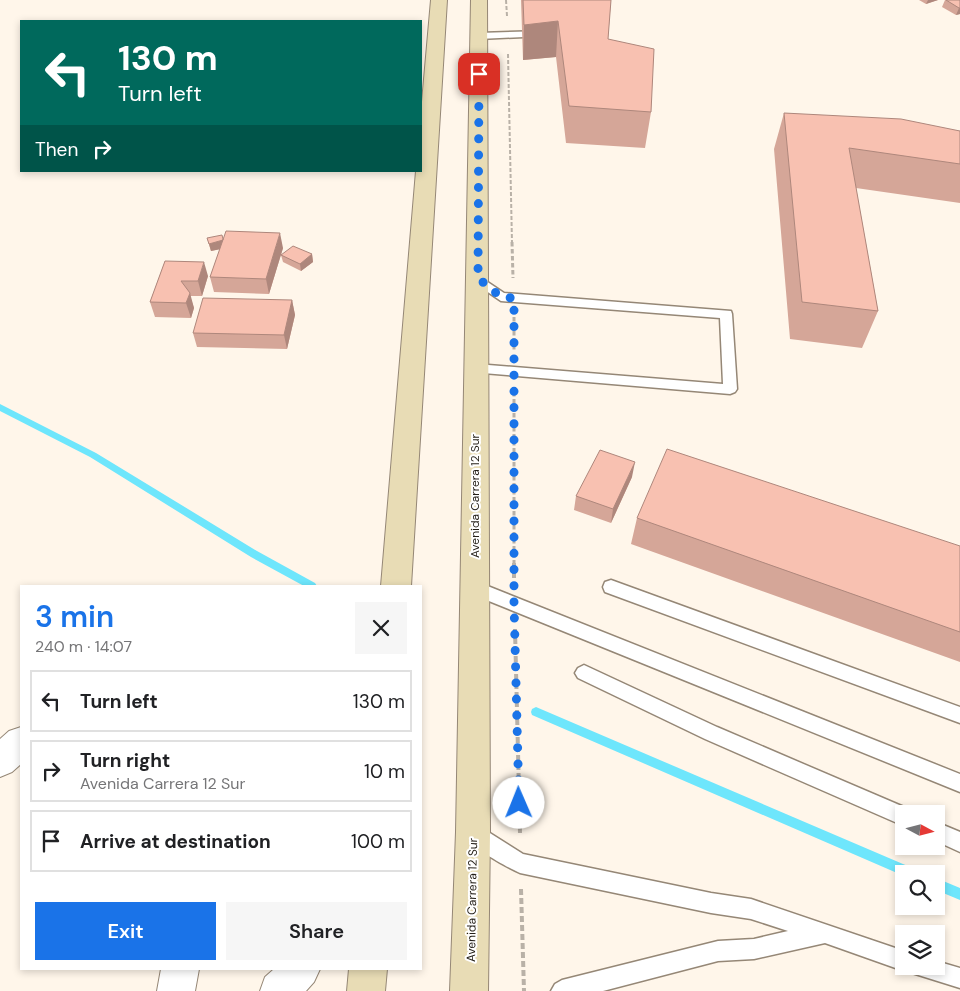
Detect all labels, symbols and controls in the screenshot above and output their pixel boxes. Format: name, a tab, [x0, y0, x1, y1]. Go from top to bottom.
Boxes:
text: 130 m	[118, 35, 218, 81]
icon: left	[35, 40, 100, 105]
pin	[458, 53, 500, 95]
icon: arrive	[465, 60, 493, 88]
text: Turn left	[118, 79, 202, 108]
icon: right	[88, 135, 116, 163]
text: Then	[35, 137, 78, 162]
street label: Avenida Carrera 12 Sur	[467, 433, 483, 558]
text: 3 min	[35, 597, 114, 636]
button: close	[355, 602, 407, 654]
text: 240 m · 14:07	[35, 636, 132, 657]
icon: left	[37, 687, 65, 715]
text: Turn left	[80, 689, 158, 714]
text: 130 m	[353, 689, 405, 714]
text: Turn right	[80, 748, 170, 773]
icon: right	[37, 757, 65, 785]
text: 10 m	[364, 759, 405, 784]
text: Avenida Carrera 12 Sur	[80, 773, 245, 794]
position arrow	[492, 776, 544, 828]
north arrow	[895, 805, 945, 855]
map controls	[895, 805, 945, 975]
icon: arrive	[37, 827, 65, 855]
text: Arrive at destination	[80, 829, 271, 854]
text: 100 m	[351, 829, 405, 854]
street label: Avenida Carrera 12 Sur	[463, 837, 481, 962]
button: search	[895, 865, 945, 915]
button: Exit	[35, 902, 216, 960]
button: Share	[226, 902, 407, 960]
button: layers	[895, 925, 945, 975]

